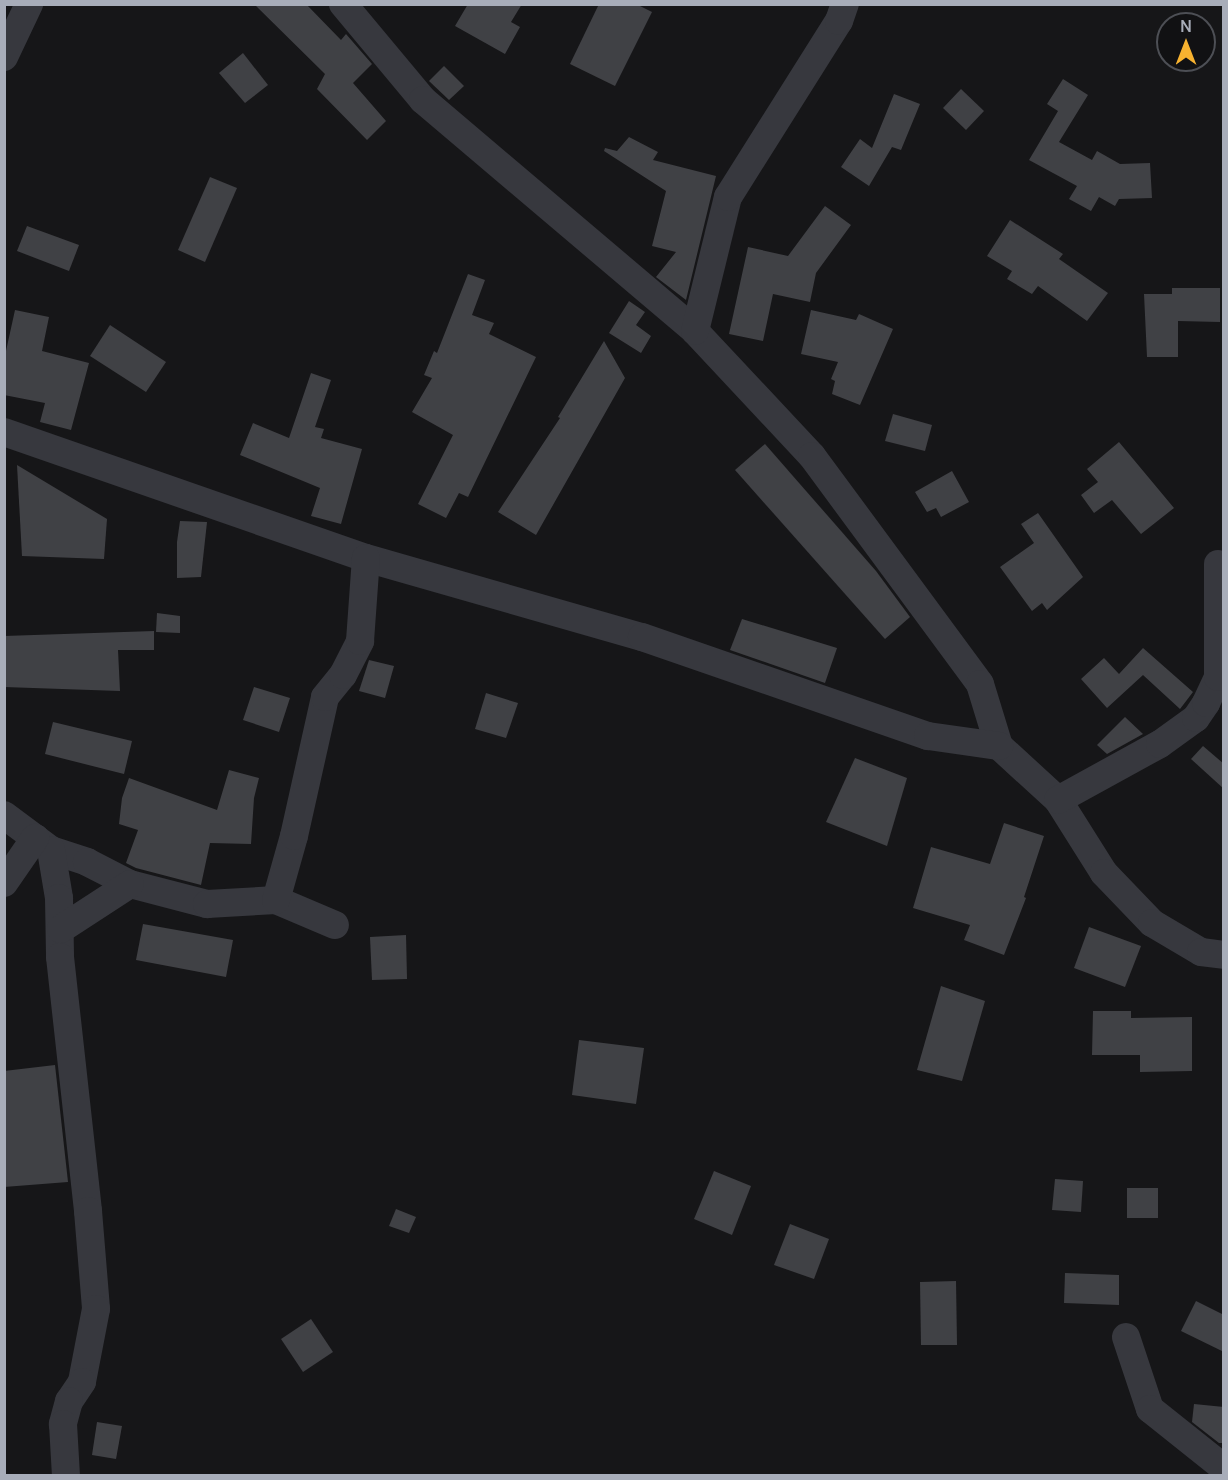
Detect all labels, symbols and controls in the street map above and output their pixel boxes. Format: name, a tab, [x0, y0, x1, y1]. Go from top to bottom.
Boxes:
north arrow	[1156, 12, 1216, 72]
text: N	[1180, 15, 1192, 37]

